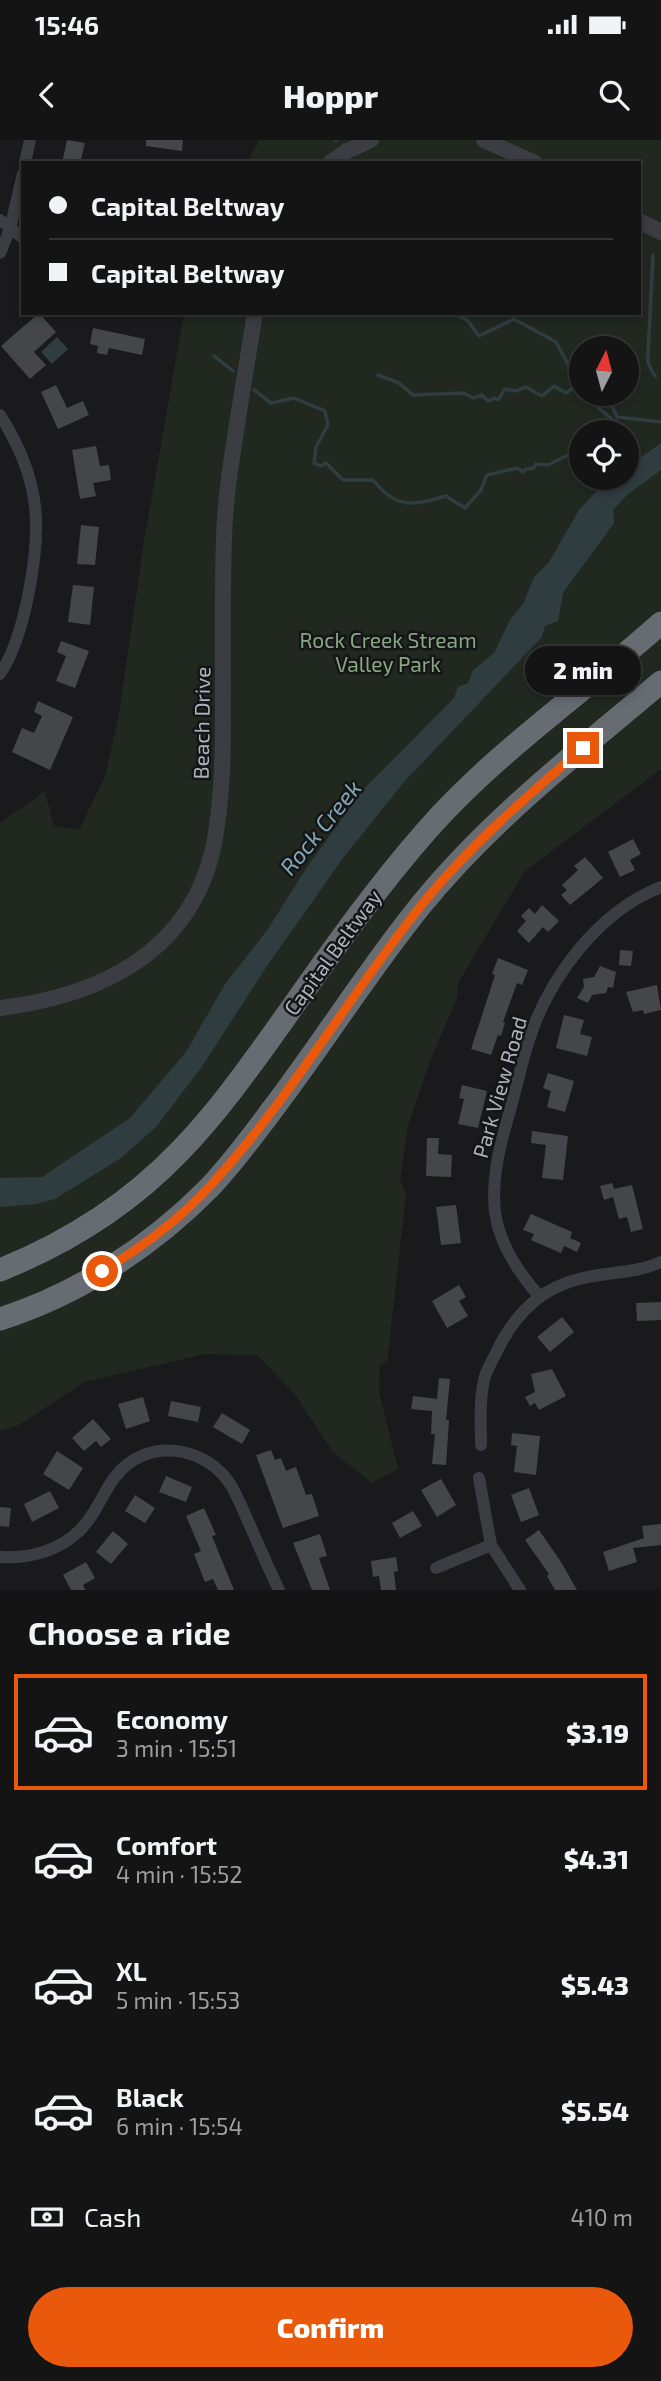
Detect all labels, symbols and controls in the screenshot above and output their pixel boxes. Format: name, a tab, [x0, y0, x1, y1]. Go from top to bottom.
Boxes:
text: 15:46	[35, 9, 99, 40]
icon: back	[28, 76, 66, 114]
text: Hoppr	[283, 76, 378, 114]
icon: search	[595, 76, 633, 114]
text: Capital Beltway	[91, 190, 285, 221]
text: Capital Beltway	[91, 257, 285, 288]
north arrow	[569, 336, 639, 406]
map controls	[569, 336, 639, 490]
button: locate	[569, 420, 639, 490]
park label: Rock Creek Stream Valley Park	[299, 627, 477, 676]
callout: 2 min	[525, 646, 641, 696]
text: 2 min	[553, 656, 613, 684]
street label: Beach Drive	[188, 666, 214, 780]
route end	[567, 732, 599, 764]
water label: Rock Creek	[273, 774, 367, 880]
street label: Capital Beltway	[278, 884, 386, 1020]
street label: Park View Road	[467, 1013, 531, 1161]
route start	[86, 1255, 118, 1287]
text: Choose a ride	[28, 1613, 231, 1651]
icon: car	[32, 1701, 95, 1764]
text: Economy	[116, 1703, 228, 1734]
text: $3.19	[566, 1717, 629, 1748]
text: 3 min · 15:51	[116, 1734, 237, 1762]
icon: car	[32, 1827, 95, 1890]
text: Comfort	[116, 1829, 217, 1860]
text: $4.31	[564, 1843, 629, 1874]
text: 4 min · 15:52	[116, 1860, 242, 1888]
icon: car	[32, 1953, 95, 2016]
text: XL	[116, 1955, 147, 1986]
text: $5.43	[561, 1969, 629, 2000]
text: 5 min · 15:53	[116, 1986, 240, 2014]
icon: car	[32, 2079, 95, 2142]
text: Black	[116, 2081, 184, 2112]
text: $5.54	[561, 2095, 629, 2126]
text: 6 min · 15:54	[116, 2112, 243, 2140]
icon: cash	[28, 2198, 66, 2236]
text: Cash	[84, 2201, 141, 2232]
text: 410 m	[571, 2203, 633, 2231]
button: Confirm	[28, 2287, 633, 2367]

